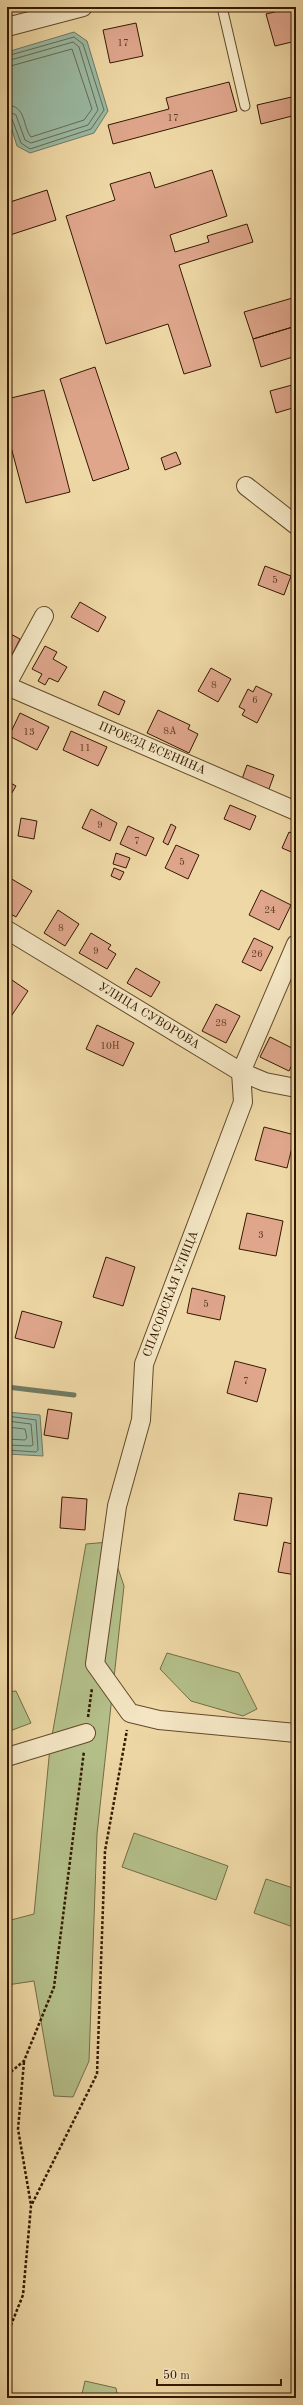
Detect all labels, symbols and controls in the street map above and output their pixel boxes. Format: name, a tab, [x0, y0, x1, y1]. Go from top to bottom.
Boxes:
house number: 17	[117, 38, 129, 48]
house number: 17	[167, 113, 179, 123]
house number: 5	[272, 575, 278, 585]
house number: 8	[211, 680, 217, 690]
house number: 6	[252, 695, 258, 705]
street label: ПРОЕЗД ЕСЕНИНА	[97, 720, 208, 777]
house number: 8А	[163, 726, 177, 736]
house number: 13	[23, 727, 35, 737]
house number: 11	[79, 743, 91, 753]
house number: 9	[97, 820, 103, 830]
house number: 7	[134, 836, 140, 846]
house number: 5	[179, 857, 185, 867]
house number: 24	[264, 905, 276, 915]
house number: 8	[58, 923, 64, 933]
house number: 9	[93, 946, 99, 956]
house number: 26	[251, 949, 263, 959]
street label: УЛИЦА СУВОРОВА	[96, 981, 202, 1051]
house number: 28	[215, 1018, 227, 1028]
house number: 10Н	[100, 1041, 120, 1051]
street label: СПАСОВСКАЯ УЛИЦА	[141, 1229, 201, 1359]
house number: 3	[258, 1230, 264, 1240]
house number: 5	[203, 1299, 209, 1309]
house number: 7	[243, 1376, 249, 1386]
scale bar	[157, 2361, 281, 2387]
text: 50 m	[163, 2369, 190, 2382]

